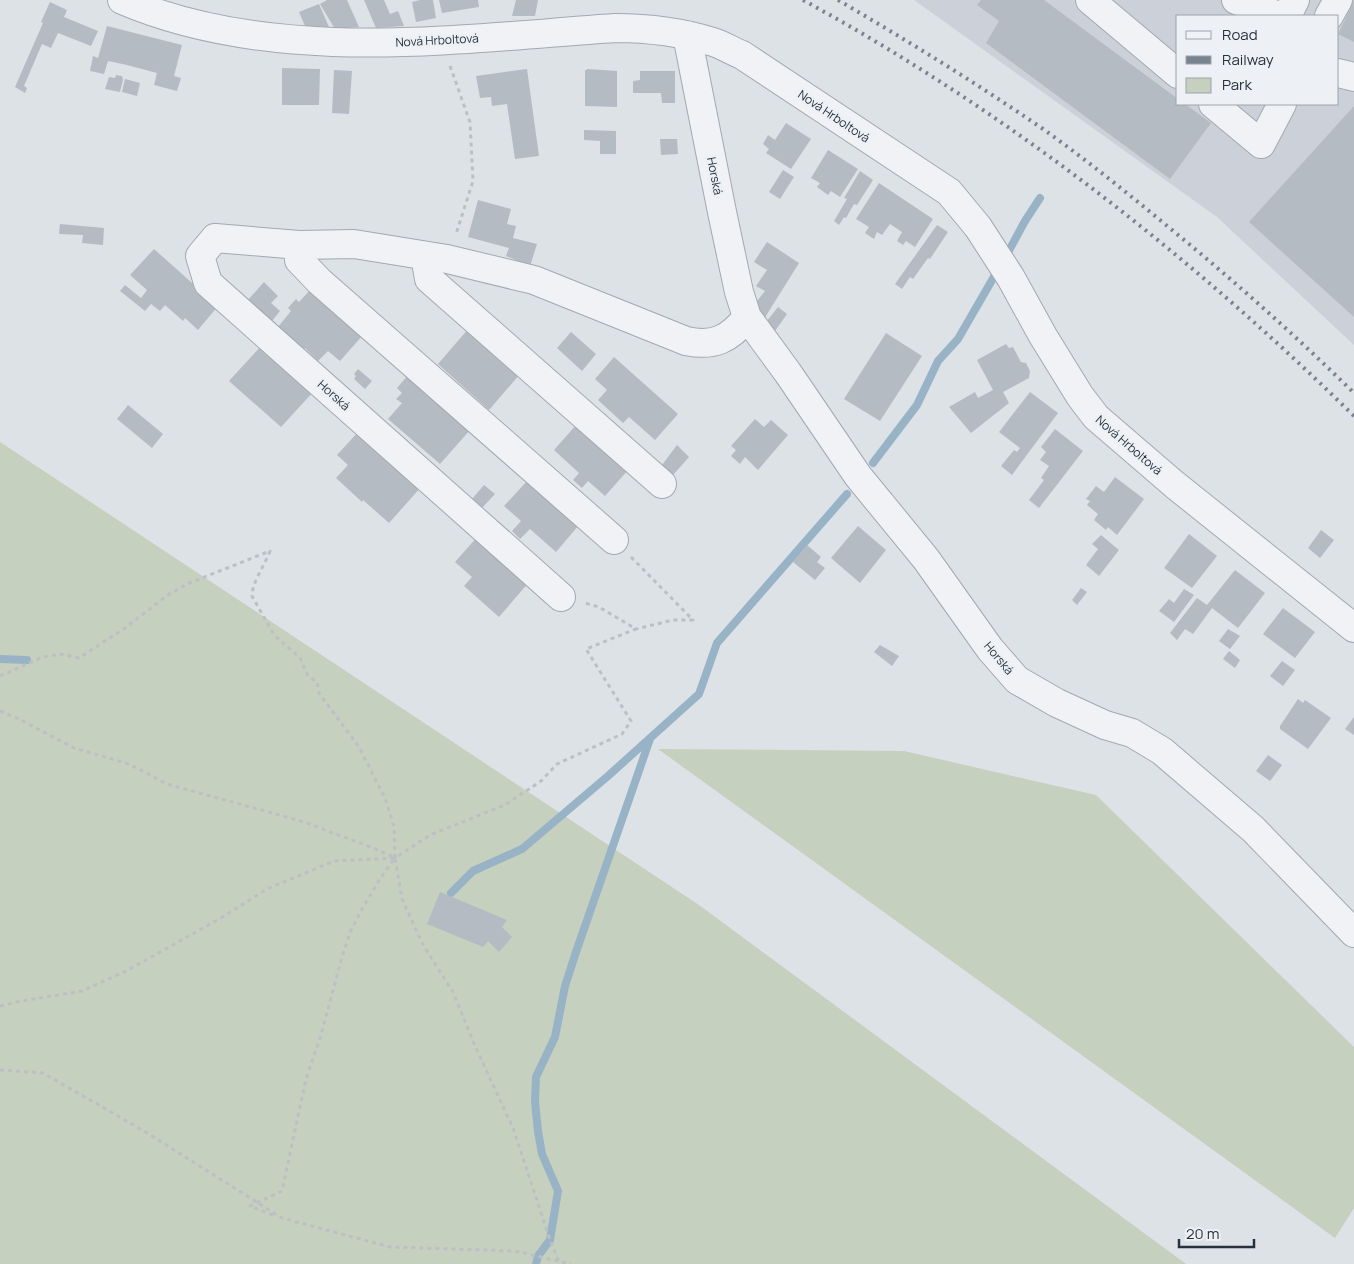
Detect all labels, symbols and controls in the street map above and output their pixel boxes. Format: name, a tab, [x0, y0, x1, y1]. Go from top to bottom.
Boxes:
legend	[1176, 15, 1339, 105]
text: Road	[1222, 24, 1258, 45]
street label: Nová Hrboltová	[395, 29, 479, 51]
text: Railway	[1222, 49, 1274, 70]
text: Park	[1222, 74, 1252, 95]
street label: Nová Hrboltová	[795, 86, 873, 146]
street label: Horská	[703, 156, 727, 196]
street label: Horská	[314, 376, 354, 414]
street label: Nová Hrboltová	[1092, 411, 1166, 479]
street label: Horská	[980, 638, 1018, 678]
scale bar	[1179, 1216, 1254, 1248]
text: 20 m	[1186, 1223, 1219, 1244]

